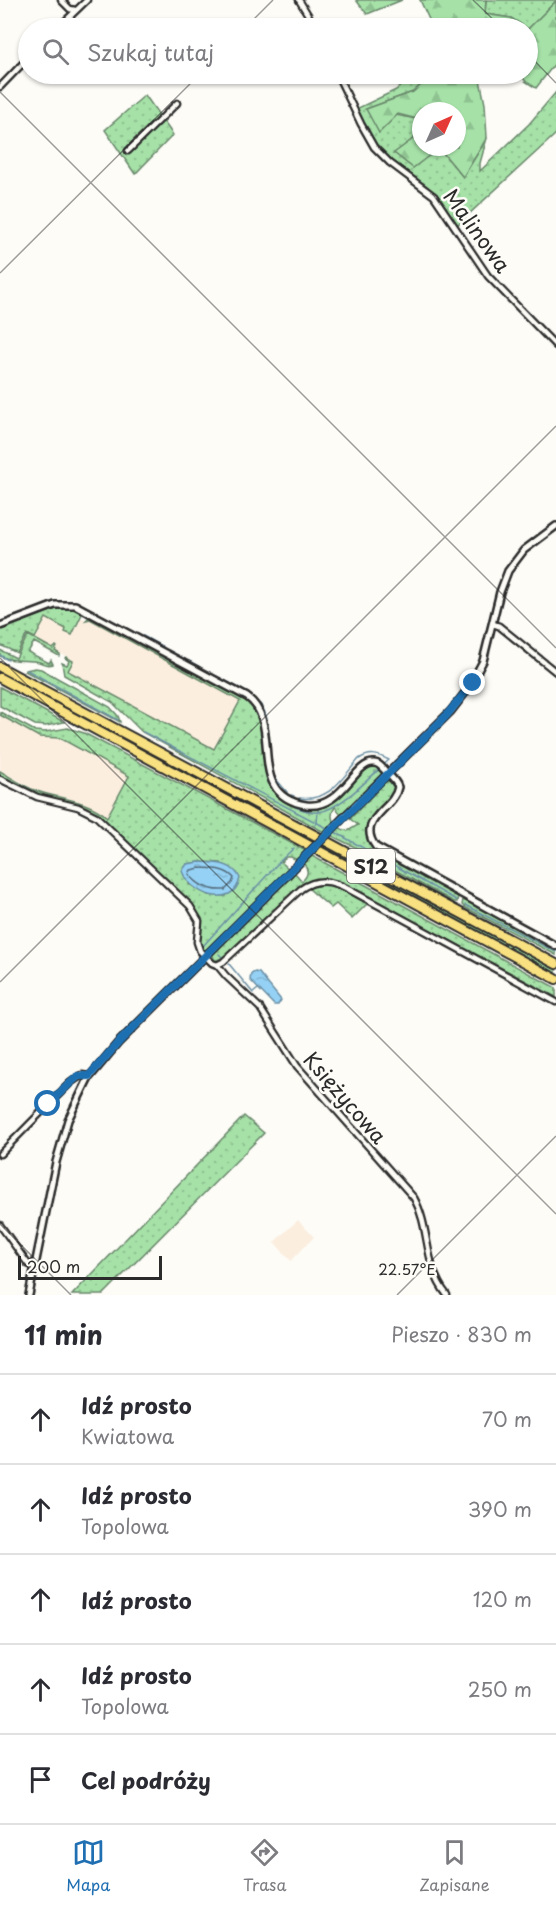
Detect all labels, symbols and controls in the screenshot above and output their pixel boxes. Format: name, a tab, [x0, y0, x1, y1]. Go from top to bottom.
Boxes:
search box	[18, 18, 538, 84]
icon: search	[39, 35, 72, 68]
text: Szukaj tutaj	[87, 35, 214, 68]
north arrow	[412, 102, 466, 156]
street label: Malinowa	[436, 181, 520, 279]
route end	[459, 669, 485, 695]
road number: S12	[347, 849, 395, 883]
street label: Księżycowa	[297, 1044, 395, 1150]
route start	[34, 1090, 60, 1116]
scale bar	[18, 1253, 162, 1280]
text: 200 m	[27, 1254, 80, 1278]
text: 22.57°E	[378, 1257, 436, 1280]
text: 11 min	[24, 1315, 103, 1354]
text: Pieszo · 830 m	[391, 1319, 532, 1349]
text: Idź prosto	[81, 1388, 192, 1421]
icon: ahead	[24, 1403, 57, 1436]
text: 70 m	[482, 1404, 532, 1434]
text: Kwiatowa	[81, 1421, 174, 1451]
text: Idź prosto	[81, 1478, 192, 1511]
icon: ahead	[24, 1493, 57, 1526]
text: 390 m	[468, 1494, 532, 1524]
text: Topolowa	[81, 1511, 169, 1541]
icon: ahead	[24, 1583, 57, 1616]
text: Idź prosto	[81, 1583, 192, 1616]
text: 120 m	[473, 1584, 532, 1614]
text: Idź prosto	[81, 1658, 192, 1691]
icon: ahead	[24, 1673, 57, 1706]
text: 250 m	[468, 1674, 532, 1704]
text: Topolowa	[81, 1691, 169, 1721]
icon: arrive	[24, 1763, 57, 1796]
text: Cel podróży	[81, 1763, 211, 1796]
tab: Mapa	[66, 1836, 110, 1896]
tab: Trasa	[243, 1836, 286, 1896]
tab: Zapisane	[419, 1836, 490, 1896]

